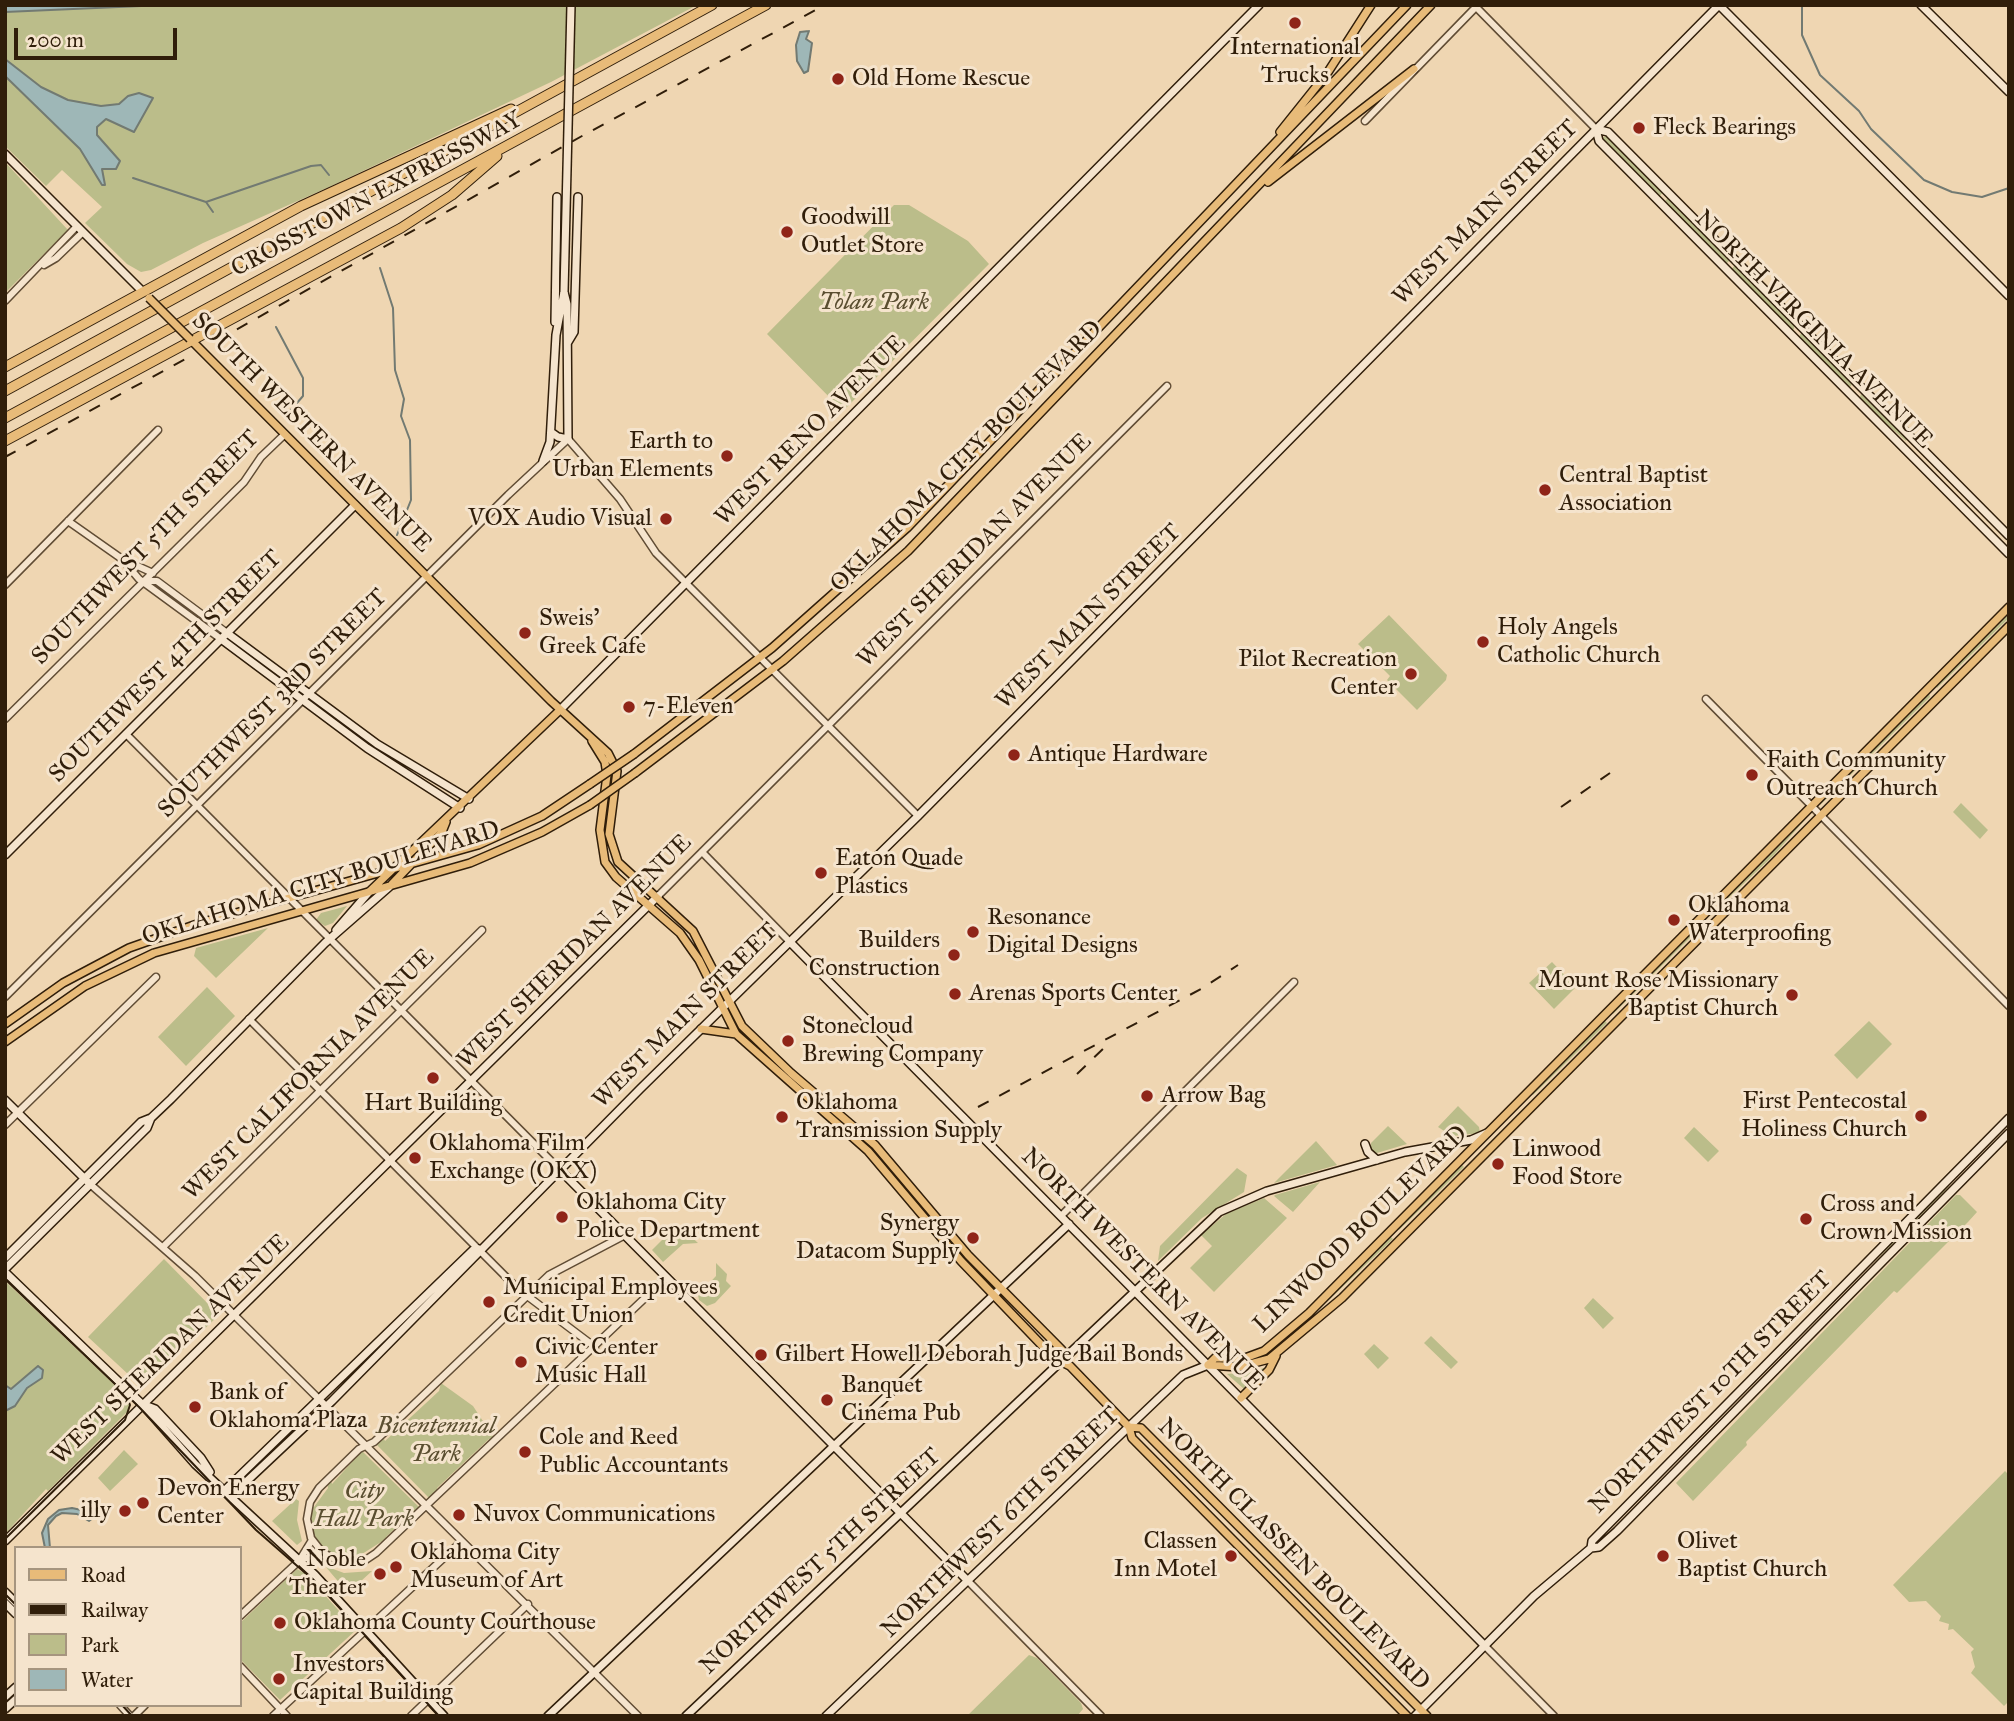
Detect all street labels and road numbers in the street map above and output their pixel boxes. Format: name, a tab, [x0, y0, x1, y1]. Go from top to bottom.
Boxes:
street label: CROSSTOWN EXPRESSWAY	[227, 106, 527, 284]
street label: WEST MAIN STREET	[1387, 114, 1585, 312]
street label: NORTH VIRGINIA AVENUE	[1688, 205, 1938, 455]
street label: SOUTH WESTERN AVENUE	[185, 307, 437, 559]
street label: OKLAHOMA CITY BOULEVARD	[825, 315, 1109, 599]
street label: WEST RENO AVENUE	[710, 330, 912, 532]
street label: SOUTHWEST 5TH STREET	[26, 425, 266, 671]
street label: WEST SHERIDAN AVENUE	[852, 428, 1098, 674]
street label: WEST MAIN STREET	[990, 518, 1188, 716]
street label: SOUTHWEST 4TH STREET	[44, 545, 288, 789]
street label: SOUTHWEST 3RD STREET	[153, 584, 393, 824]
street label: OKLAHOMA CITY BOULEVARD	[139, 816, 503, 952]
street label: WEST SHERIDAN AVENUE	[452, 829, 698, 1075]
street label: WEST MAIN STREET	[587, 917, 785, 1115]
street label: WEST CALIFORNIA AVENUE	[177, 943, 441, 1207]
street label: LINWOOD BOULEVARD	[1248, 1120, 1474, 1340]
street label: NORTH WESTERN AVENUE	[1015, 1143, 1269, 1397]
street label: WEST SHERIDAN AVENUE	[46, 1229, 296, 1471]
street label: NORTHWEST 10TH STREET	[1584, 1266, 1838, 1520]
street label: NORTHWEST 6TH STREET	[876, 1402, 1126, 1644]
street label: NORTH CLASSEN BOULEVARD	[1151, 1413, 1435, 1697]
street label: NORTHWEST 5TH STREET	[695, 1443, 947, 1681]

